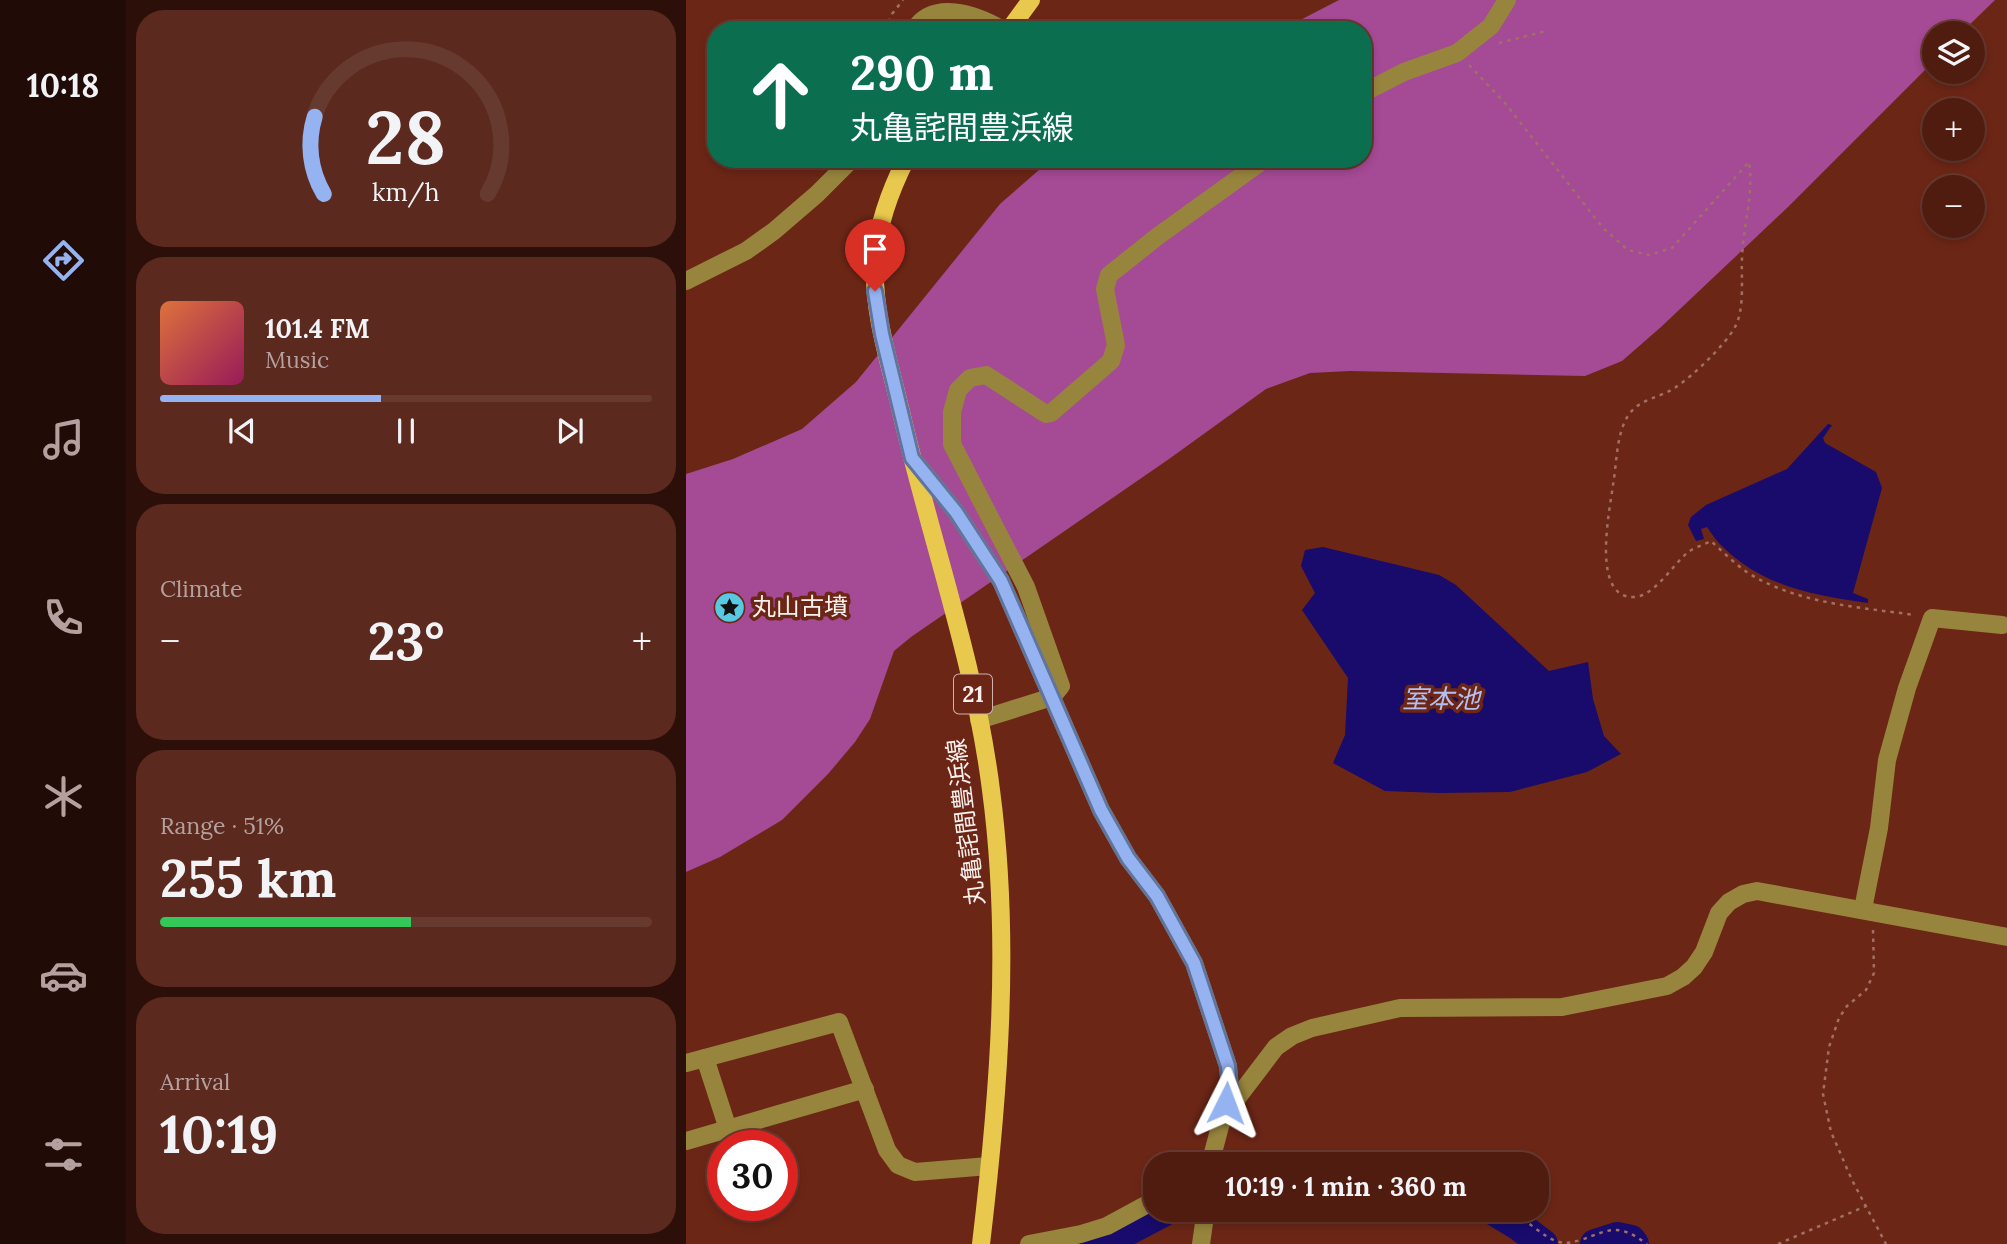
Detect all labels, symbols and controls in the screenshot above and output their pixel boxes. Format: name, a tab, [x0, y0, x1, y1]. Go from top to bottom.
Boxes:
map controls	[1922, 21, 1985, 238]
button: layers	[1922, 21, 1985, 84]
text: 290 m	[850, 41, 993, 103]
icon: ahead	[735, 49, 826, 140]
text: 10:18	[27, 65, 99, 106]
text: 28	[366, 92, 446, 185]
button: +	[1922, 98, 1985, 161]
text: 丸亀詫間豊浜線	[850, 107, 1074, 148]
button: −	[1922, 175, 1985, 238]
text: km/h	[372, 176, 440, 208]
pin	[845, 219, 905, 291]
icon: arrive	[856, 230, 894, 268]
icon: directions	[39, 236, 88, 285]
text: 101.4 FM	[265, 312, 370, 345]
text: Music	[265, 345, 329, 374]
icon: previous	[223, 412, 261, 450]
icon: pause	[387, 412, 425, 450]
icon: next	[551, 412, 589, 450]
icon: music	[39, 415, 88, 464]
text: Climate	[160, 574, 242, 603]
place icon: 丸山古墳	[712, 590, 746, 624]
place label: 丸山古墳	[752, 591, 848, 622]
icon: phone	[39, 593, 88, 642]
text: 23°	[368, 608, 444, 674]
text: −	[160, 617, 180, 665]
text: +	[632, 617, 652, 665]
road number: 21	[954, 674, 992, 714]
water label: 室本池	[1402, 682, 1483, 715]
street label: 丸亀詫間豊浜線	[940, 737, 991, 907]
icon: climate	[39, 772, 88, 821]
text: Range · 51%	[160, 811, 284, 840]
text: 255 km	[160, 845, 336, 911]
icon: car	[39, 951, 88, 1000]
position arrow	[1189, 1066, 1263, 1140]
text: Arrival	[160, 1067, 230, 1096]
text: 10:19	[160, 1101, 278, 1167]
icon: filters	[39, 1130, 88, 1179]
speed limit sign: 30	[707, 1130, 798, 1221]
text: 10:19 · 1 min · 360 m	[1225, 1170, 1467, 1203]

